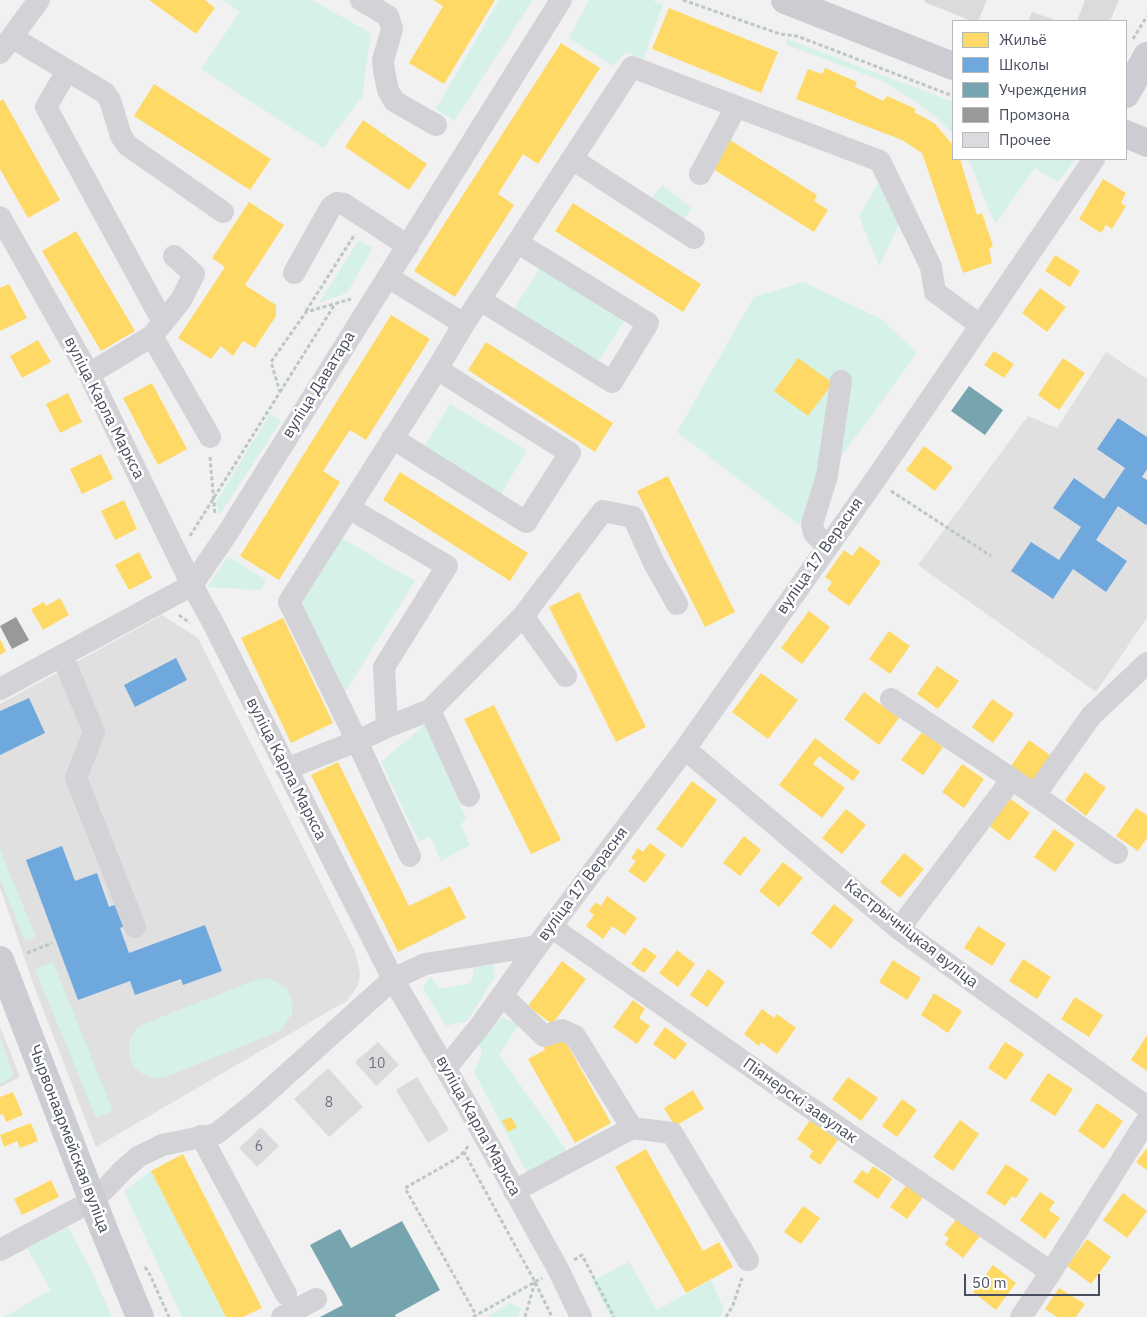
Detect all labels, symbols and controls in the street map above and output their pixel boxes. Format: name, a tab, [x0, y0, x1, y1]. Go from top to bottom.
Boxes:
legend	[952, 20, 1127, 160]
text: Жильё	[999, 30, 1047, 49]
text: Школы	[999, 55, 1049, 74]
text: Учреждения	[999, 80, 1087, 99]
text: Промзона	[999, 105, 1070, 124]
text: Прочее	[999, 130, 1051, 149]
street label: вуліца Даватара	[278, 328, 360, 442]
street label: вуліца Карла Маркса	[60, 334, 148, 482]
street label: вуліца 17 Верасня	[773, 494, 867, 618]
street label: вуліца Карла Маркса	[242, 695, 330, 843]
street label: вуліца 17 Верасня	[534, 823, 632, 945]
street label: Кастрычніцкая вуліца	[840, 876, 982, 992]
street label: Чырвонаармейская вуліца	[24, 1042, 114, 1236]
street label: вуліца Карла Маркса	[432, 1053, 524, 1199]
street label: Піянерскі завулак	[739, 1054, 861, 1148]
house number: 10	[369, 1056, 385, 1072]
house number: 8	[325, 1095, 333, 1111]
house number: 6	[255, 1139, 263, 1155]
scale bar	[967, 1264, 1103, 1296]
text: 50 m	[972, 1273, 1007, 1292]

